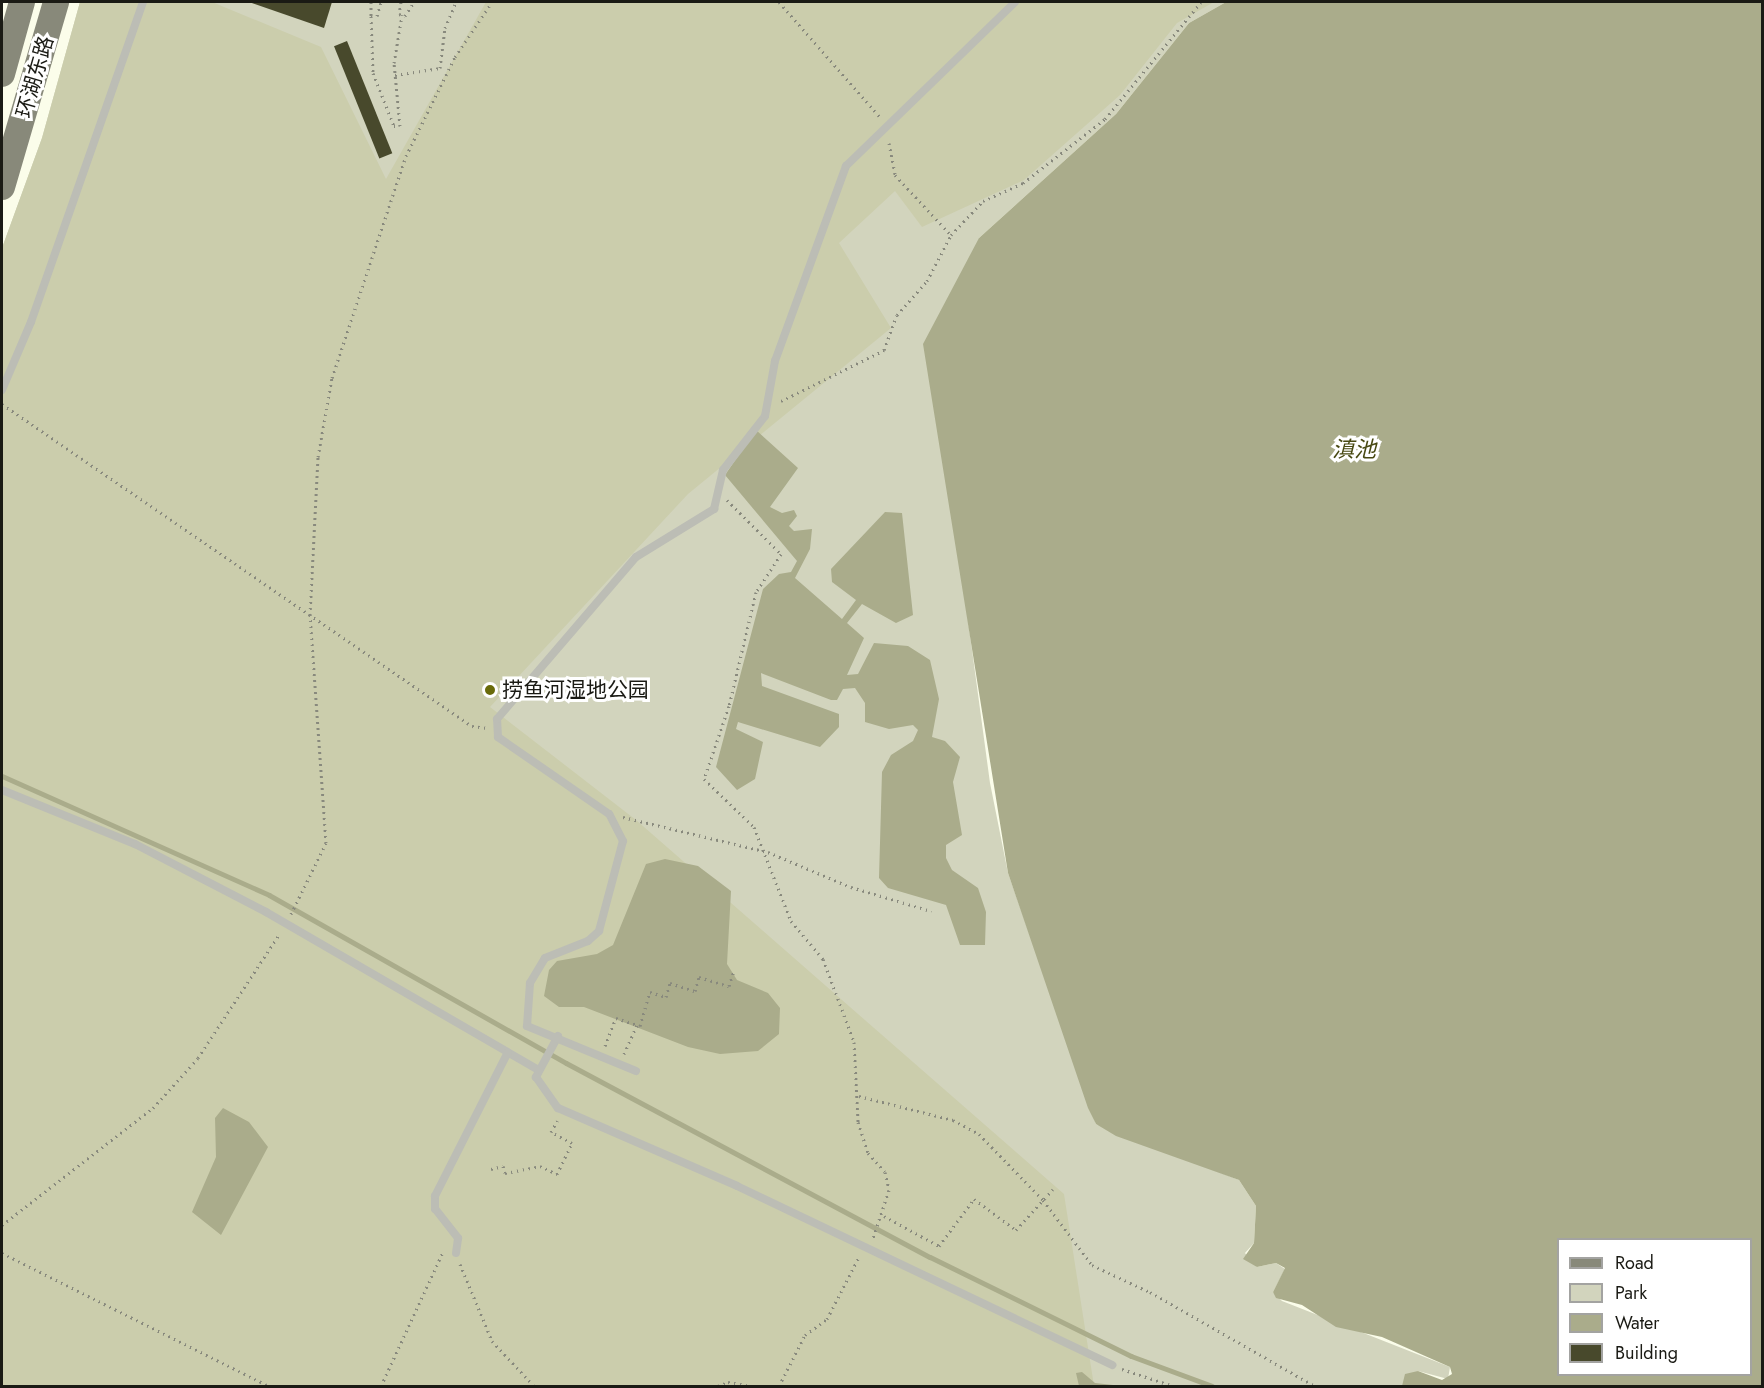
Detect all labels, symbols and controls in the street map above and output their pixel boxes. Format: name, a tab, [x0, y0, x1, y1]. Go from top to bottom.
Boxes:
street label: 环湖东路	[11, 33, 59, 121]
water label: 滇池	[1332, 437, 1376, 463]
place label: 捞鱼河湿地公园	[502, 677, 649, 703]
marker: 捞鱼河湿地公园	[483, 683, 497, 697]
legend	[1557, 1238, 1752, 1376]
text: Road	[1615, 1250, 1654, 1276]
text: Park	[1615, 1280, 1647, 1306]
text: Water	[1615, 1310, 1659, 1336]
text: Building	[1615, 1340, 1678, 1366]

